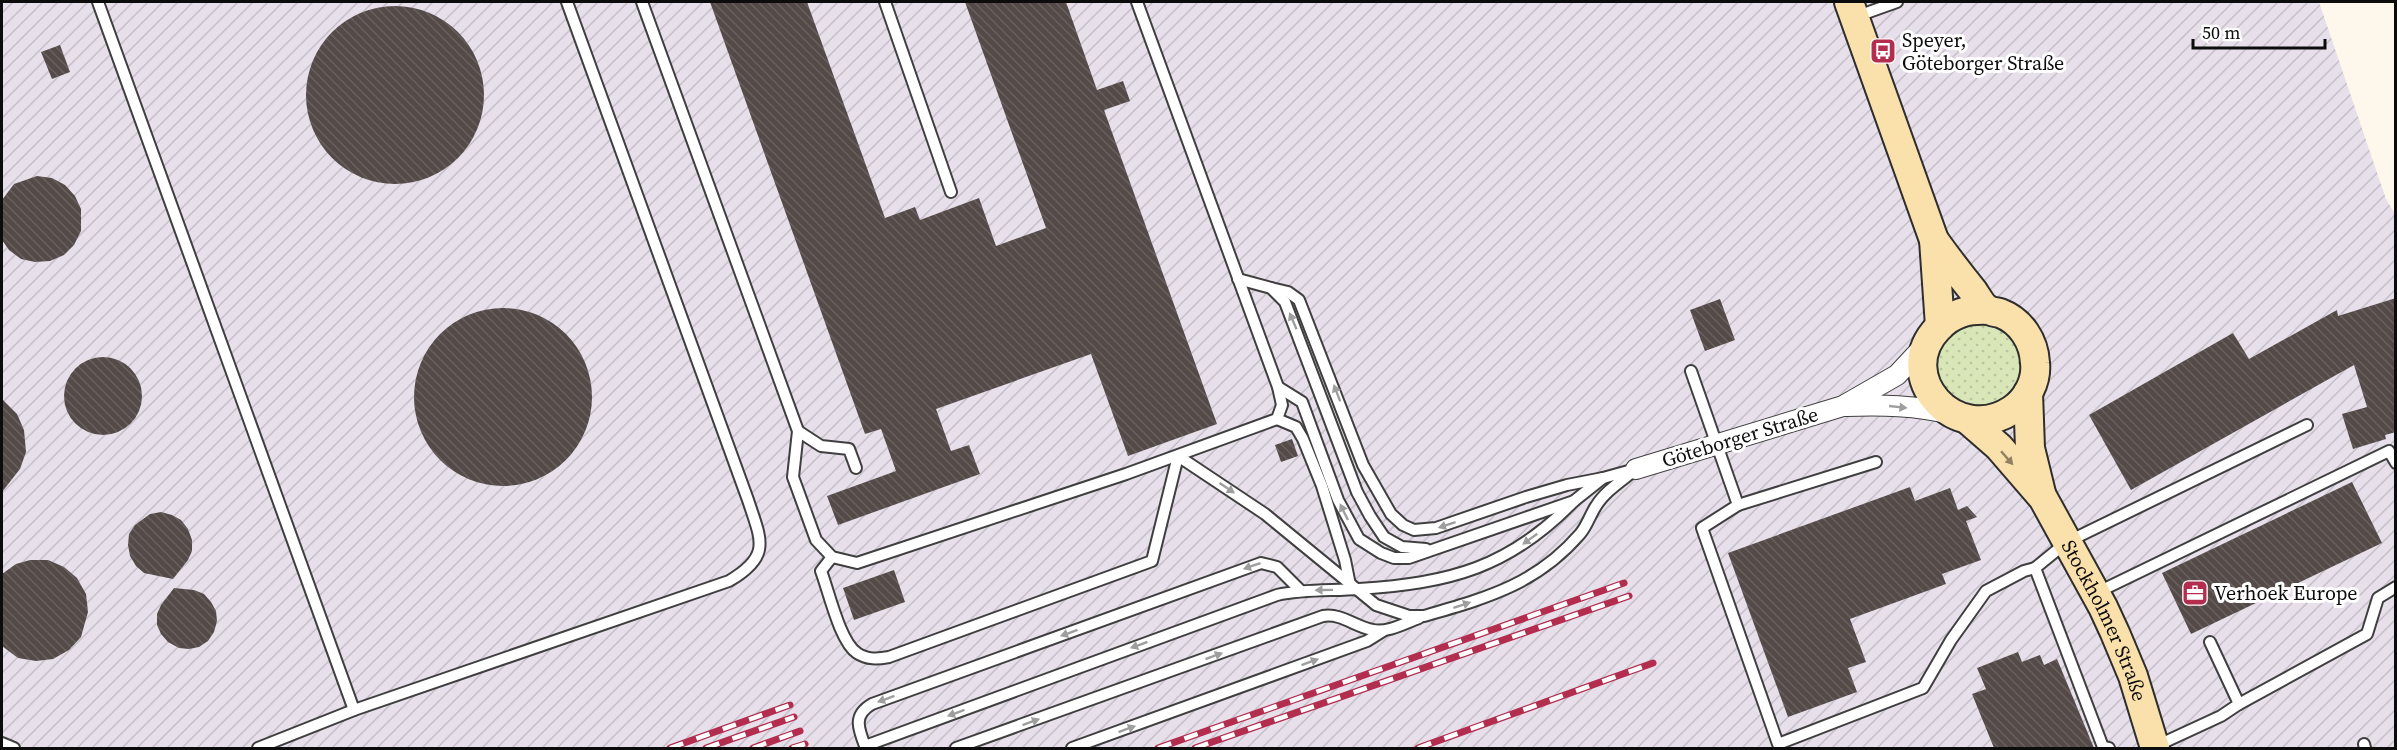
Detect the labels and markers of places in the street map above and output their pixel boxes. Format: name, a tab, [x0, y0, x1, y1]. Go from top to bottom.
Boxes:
place label: Speyer, Göteborger Straße	[1902, 26, 2064, 77]
bus stop icon: Speyer, Göteborger Straße	[1868, 36, 1898, 66]
office icon: Verhoek Europe	[2180, 578, 2210, 608]
place label: Verhoek Europe	[2214, 579, 2358, 607]

